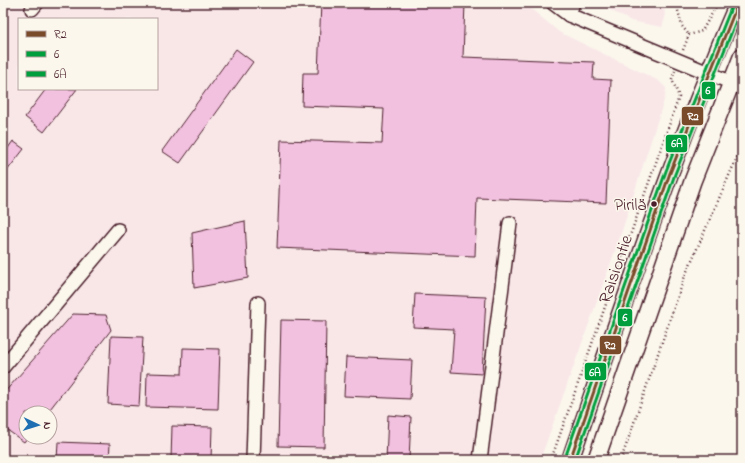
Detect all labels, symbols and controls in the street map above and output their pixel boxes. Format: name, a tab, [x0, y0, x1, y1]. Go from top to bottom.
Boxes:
legend	[18, 18, 158, 90]
text: R2	[54, 26, 67, 44]
text: 6	[54, 46, 60, 64]
text: 6A	[54, 66, 67, 84]
line badge: 6	[701, 81, 716, 100]
text: 6	[705, 83, 711, 99]
line badge: R2	[681, 106, 704, 126]
text: R2	[686, 109, 699, 125]
line badge: 6A	[665, 134, 688, 153]
text: 6A	[670, 136, 683, 152]
place label: Pirilä	[614, 193, 646, 218]
marker: Pirilä	[649, 199, 659, 209]
street label: Raisiontie	[593, 231, 641, 307]
line badge: 6	[617, 308, 633, 327]
text: 6	[622, 310, 628, 326]
line badge: R2	[599, 335, 622, 355]
text: R2	[603, 338, 616, 354]
line badge: 6A	[584, 362, 607, 381]
text: 6A	[588, 365, 601, 381]
north arrow	[18, 405, 58, 445]
text: N	[39, 421, 55, 430]

